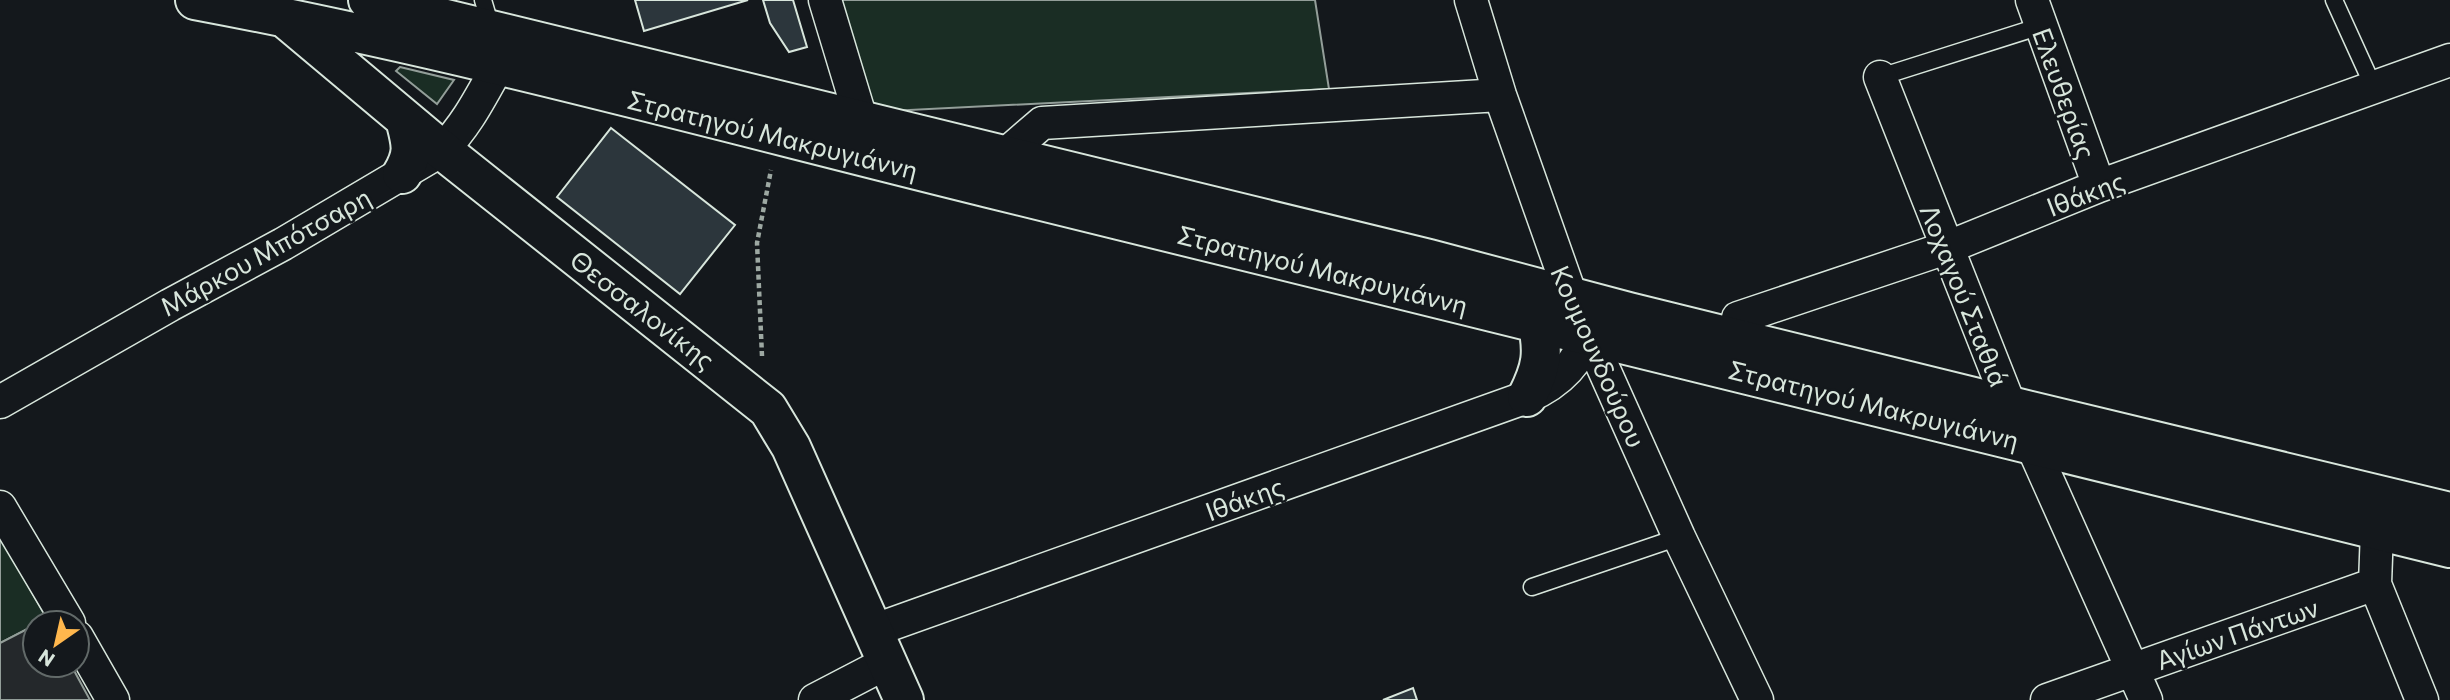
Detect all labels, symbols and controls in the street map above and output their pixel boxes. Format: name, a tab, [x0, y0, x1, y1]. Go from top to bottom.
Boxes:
street label: Ελευθερίας	[2027, 23, 2103, 163]
street label: Στρατηγού Μακρυγιάννη	[625, 83, 921, 185]
street label: Ιθάκης	[2042, 164, 2128, 222]
street label: Μάρκου Μπότσαρη	[154, 180, 376, 322]
street label: Λοχαγού Σταθιά	[1914, 199, 2016, 391]
street label: Στρατηγού Μακρυγιάννη	[1175, 218, 1471, 320]
street label: Θεσσαλονίκης	[565, 243, 721, 375]
street label: Κουμουνδούρου	[1545, 260, 1653, 452]
street label: Στρατηγού Μακρυγιάννη	[1726, 353, 2022, 455]
street label: Ιθάκης	[1201, 470, 1287, 526]
street label: Αγίων Πάντων	[2152, 591, 2322, 675]
north arrow	[21, 609, 91, 679]
text: N	[34, 645, 59, 672]

